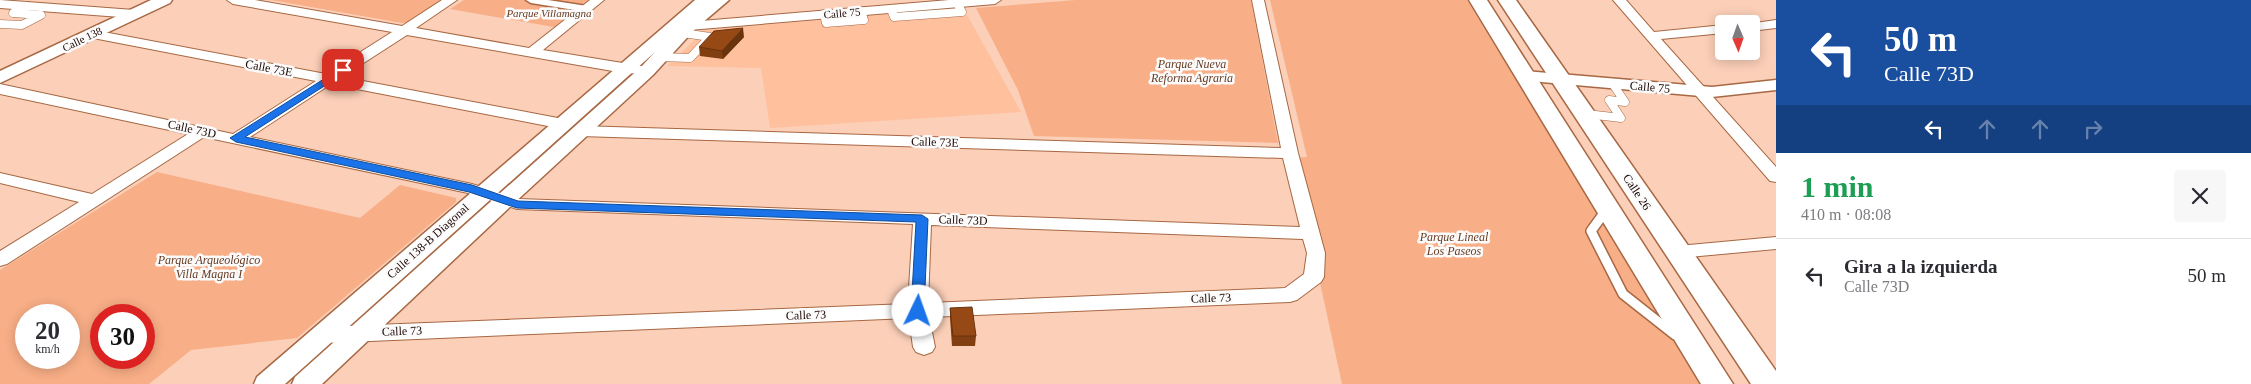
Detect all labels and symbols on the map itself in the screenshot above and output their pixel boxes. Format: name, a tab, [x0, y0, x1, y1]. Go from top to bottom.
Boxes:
street label: Calle 75	[823, 5, 861, 21]
park label: Parque Villamagna	[505, 7, 592, 19]
north arrow	[1715, 15, 1760, 60]
street label: Calle 138	[60, 24, 104, 54]
pin	[322, 49, 364, 91]
street label: Calle 73E	[244, 57, 294, 79]
park label: Parque Nueva Reforma Agraria	[1150, 57, 1233, 85]
street label: Calle 75	[1629, 78, 1671, 96]
street label: Calle 73D	[167, 117, 218, 141]
street label: Calle 73E	[911, 134, 959, 150]
street label: Calle 26	[1620, 171, 1654, 213]
street label: Calle 138-B Diagonal	[384, 200, 472, 281]
street label: Calle 73D	[938, 212, 988, 228]
park label: Parque Lineal Los Paseos	[1419, 230, 1489, 258]
park label: Parque Arqueológico Villa Magna I	[157, 253, 260, 281]
position arrow	[891, 284, 943, 336]
street label: Calle 73	[1191, 290, 1231, 306]
speed limit sign: 30	[90, 304, 155, 369]
street label: Calle 73	[786, 307, 826, 323]
street label: Calle 73	[382, 323, 422, 339]

